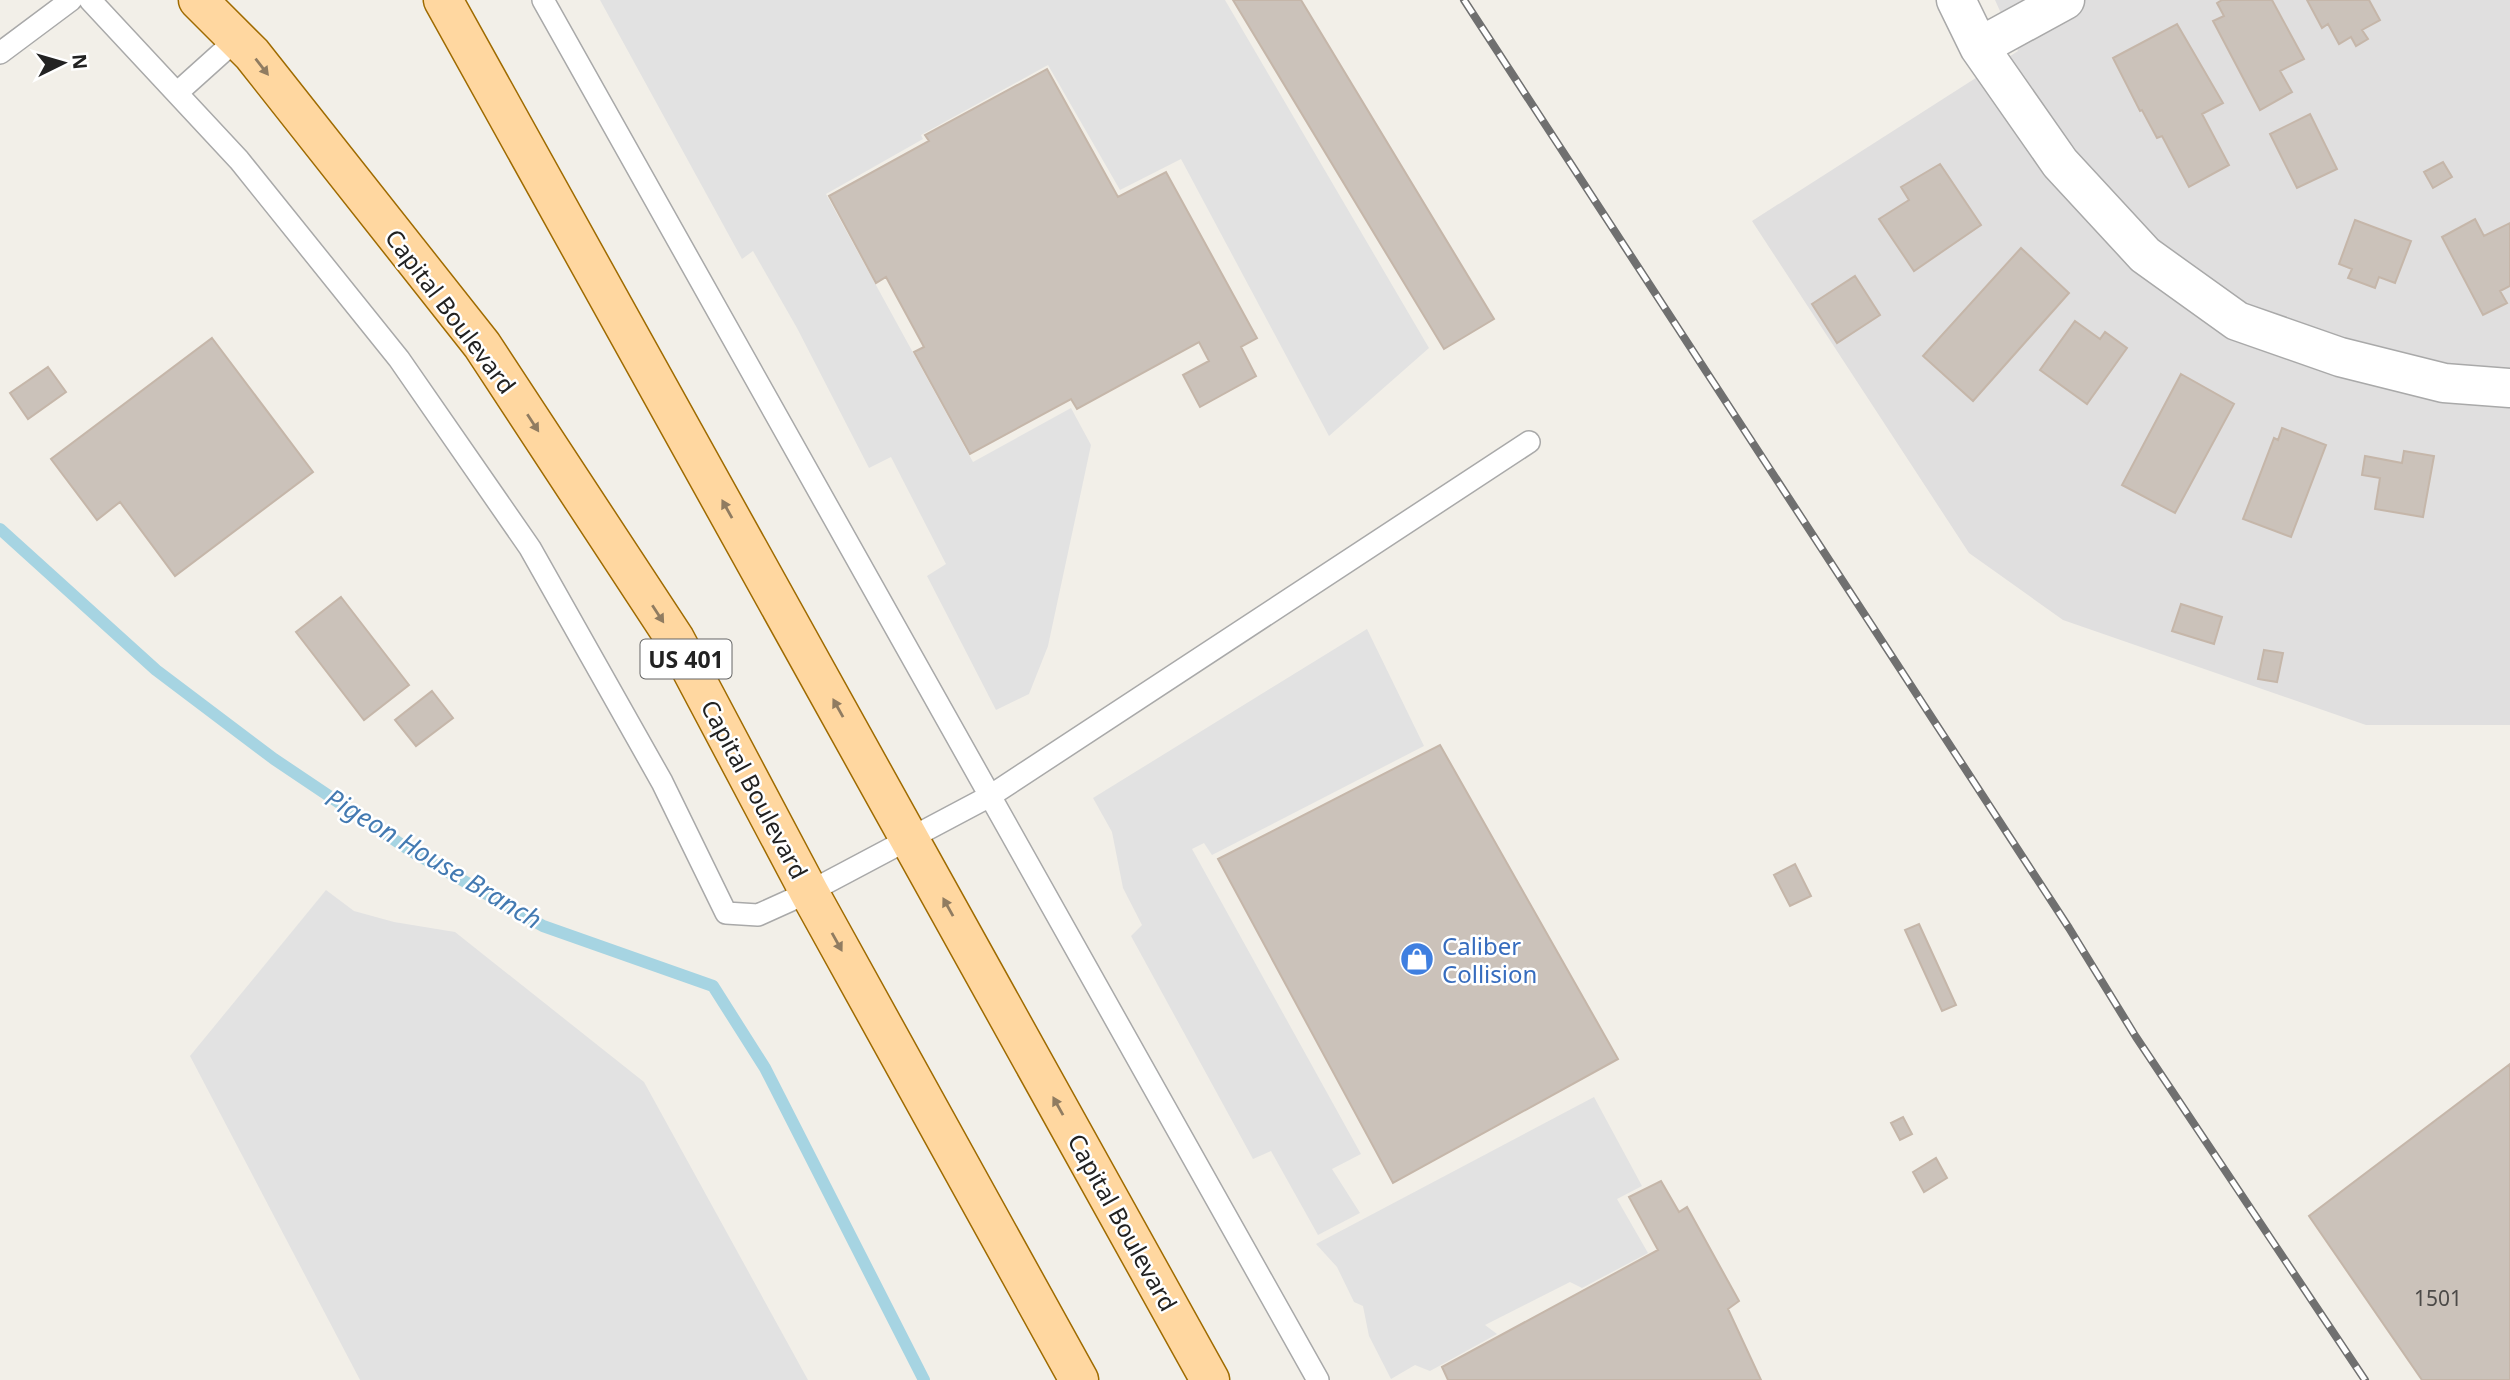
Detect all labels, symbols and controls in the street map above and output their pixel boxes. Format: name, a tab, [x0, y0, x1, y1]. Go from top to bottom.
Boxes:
north arrow	[28, 28, 98, 98]
text: N	[66, 53, 94, 70]
one-way arrow	[254, 59, 269, 76]
street label: Capital Boulevard	[378, 222, 524, 400]
one-way arrow	[527, 414, 540, 433]
one-way arrow	[721, 500, 733, 519]
one-way arrow	[652, 604, 665, 623]
road number: US 401	[640, 639, 732, 678]
street label: Capital Boulevard	[694, 694, 816, 884]
one-way arrow	[832, 698, 844, 718]
water label: Pigeon House Branch	[319, 779, 549, 937]
one-way arrow	[942, 897, 954, 917]
place label: Caliber Collision	[1442, 929, 1537, 990]
one-way arrow	[831, 933, 843, 952]
shop icon: Caliber Collision	[1398, 940, 1436, 978]
one-way arrow	[1052, 1096, 1064, 1116]
street label: Capital Boulevard	[1061, 1127, 1185, 1317]
house number: 1501	[2414, 1284, 2462, 1312]

